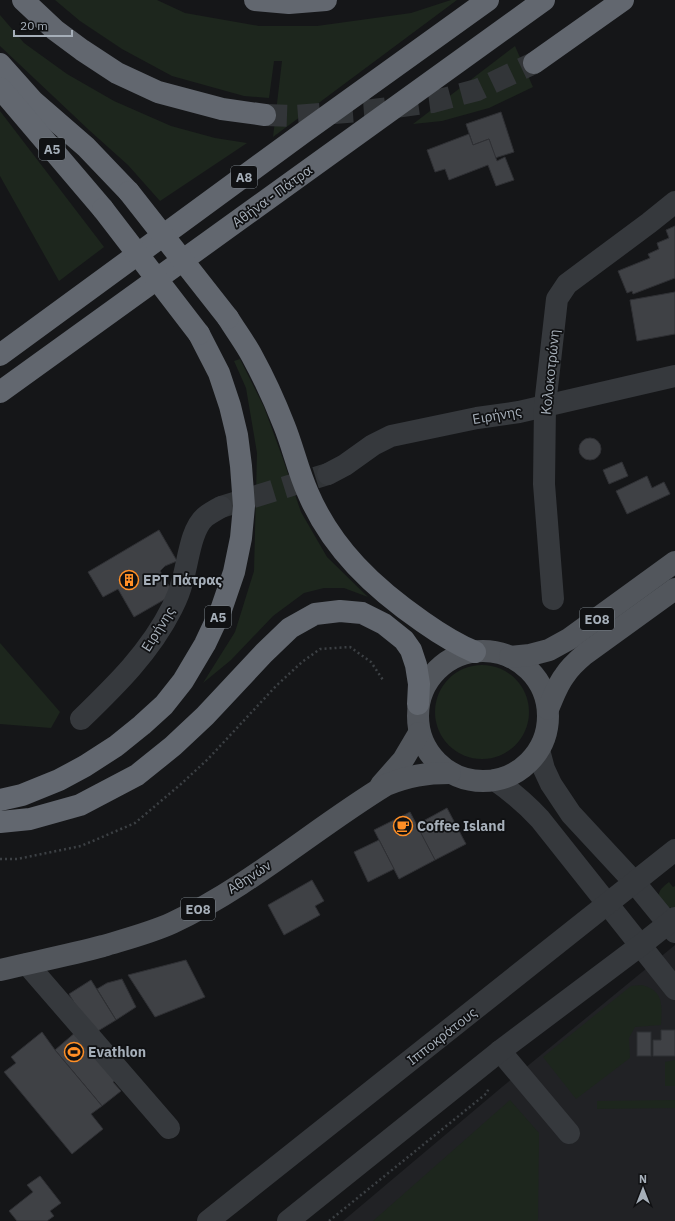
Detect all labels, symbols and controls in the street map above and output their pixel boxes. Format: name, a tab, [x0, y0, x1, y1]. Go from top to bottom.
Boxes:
scale bar	[14, 12, 72, 38]
text: 20 m	[20, 18, 48, 33]
road number: Α5	[39, 138, 65, 160]
street label: Αθήνα - Πάτρα	[228, 161, 316, 231]
road number: Α8	[231, 166, 257, 188]
street label: Κολοκοτρώνη	[537, 328, 563, 416]
street label: Ειρήνης	[471, 402, 523, 428]
building icon: ΕΡΤ Πάτρας	[118, 569, 140, 591]
place label: ΕΡΤ Πάτρας	[143, 571, 222, 589]
street label: Ειρήνης	[137, 603, 179, 655]
road number: Α5	[205, 606, 231, 628]
road number: ΕΟ8	[580, 608, 614, 630]
cafe icon: Coffee Island	[392, 815, 414, 837]
place label: Coffee Island	[417, 817, 505, 835]
street label: Αθηνών	[224, 856, 274, 898]
road number: ΕΟ8	[181, 898, 215, 920]
street label: Ιπποκράτους	[403, 1003, 481, 1069]
sports icon: Evathlon	[63, 1041, 85, 1063]
place label: Evathlon	[88, 1043, 146, 1061]
north arrow	[623, 1169, 663, 1209]
text: N	[639, 1172, 647, 1186]

